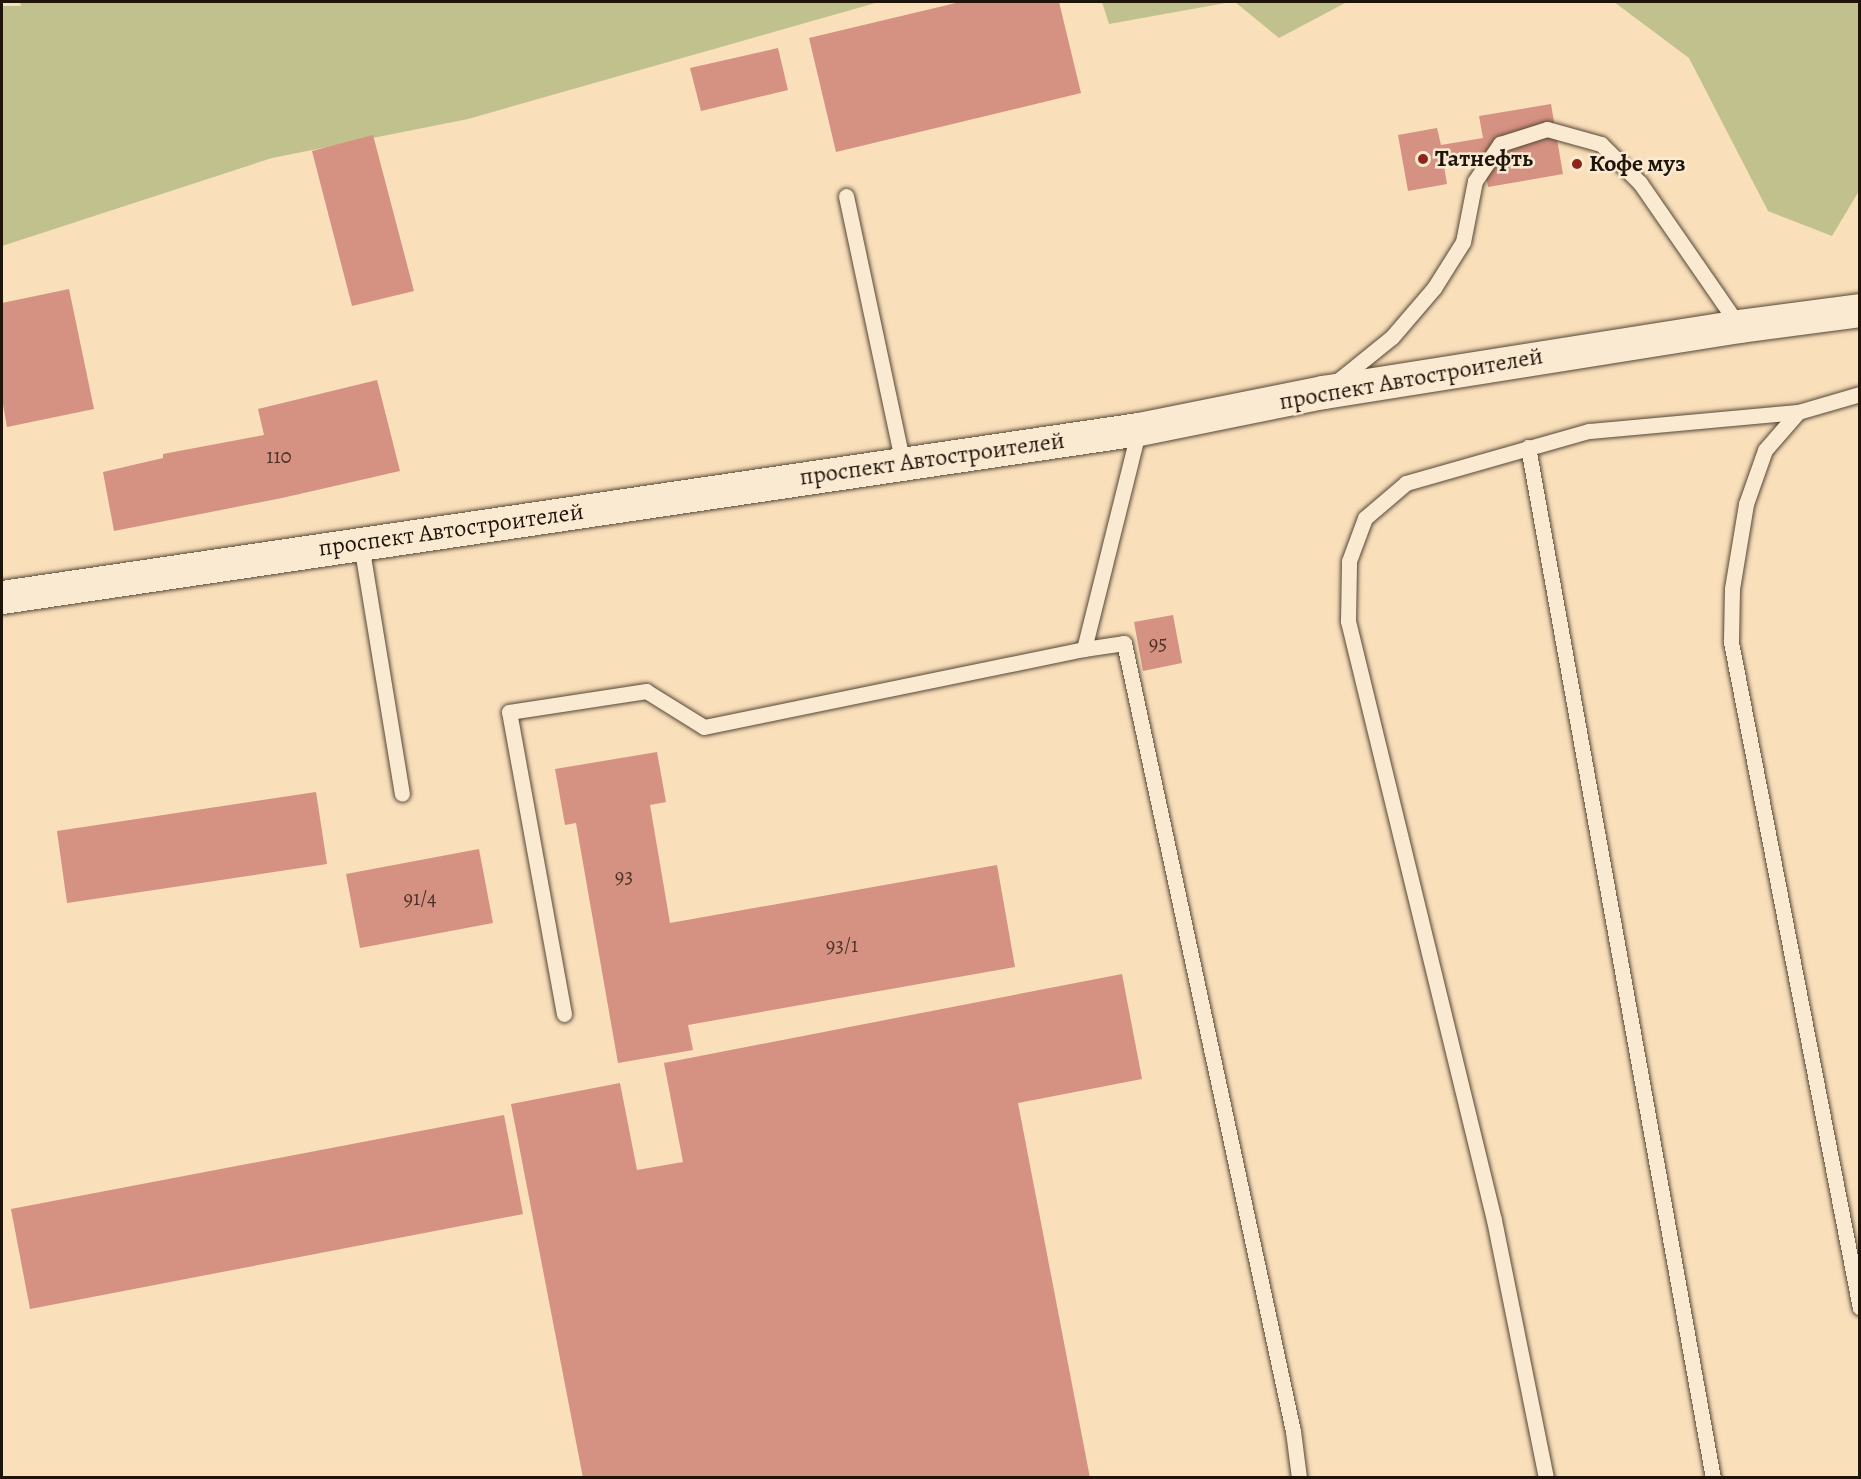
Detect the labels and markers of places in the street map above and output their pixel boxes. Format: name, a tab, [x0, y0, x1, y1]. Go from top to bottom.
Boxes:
place label: Татнефть	[1435, 145, 1533, 173]
place label: Кофе муз	[1589, 150, 1685, 178]
marker: Татнефть	[1416, 152, 1430, 166]
marker: Кофе муз	[1570, 157, 1584, 171]

